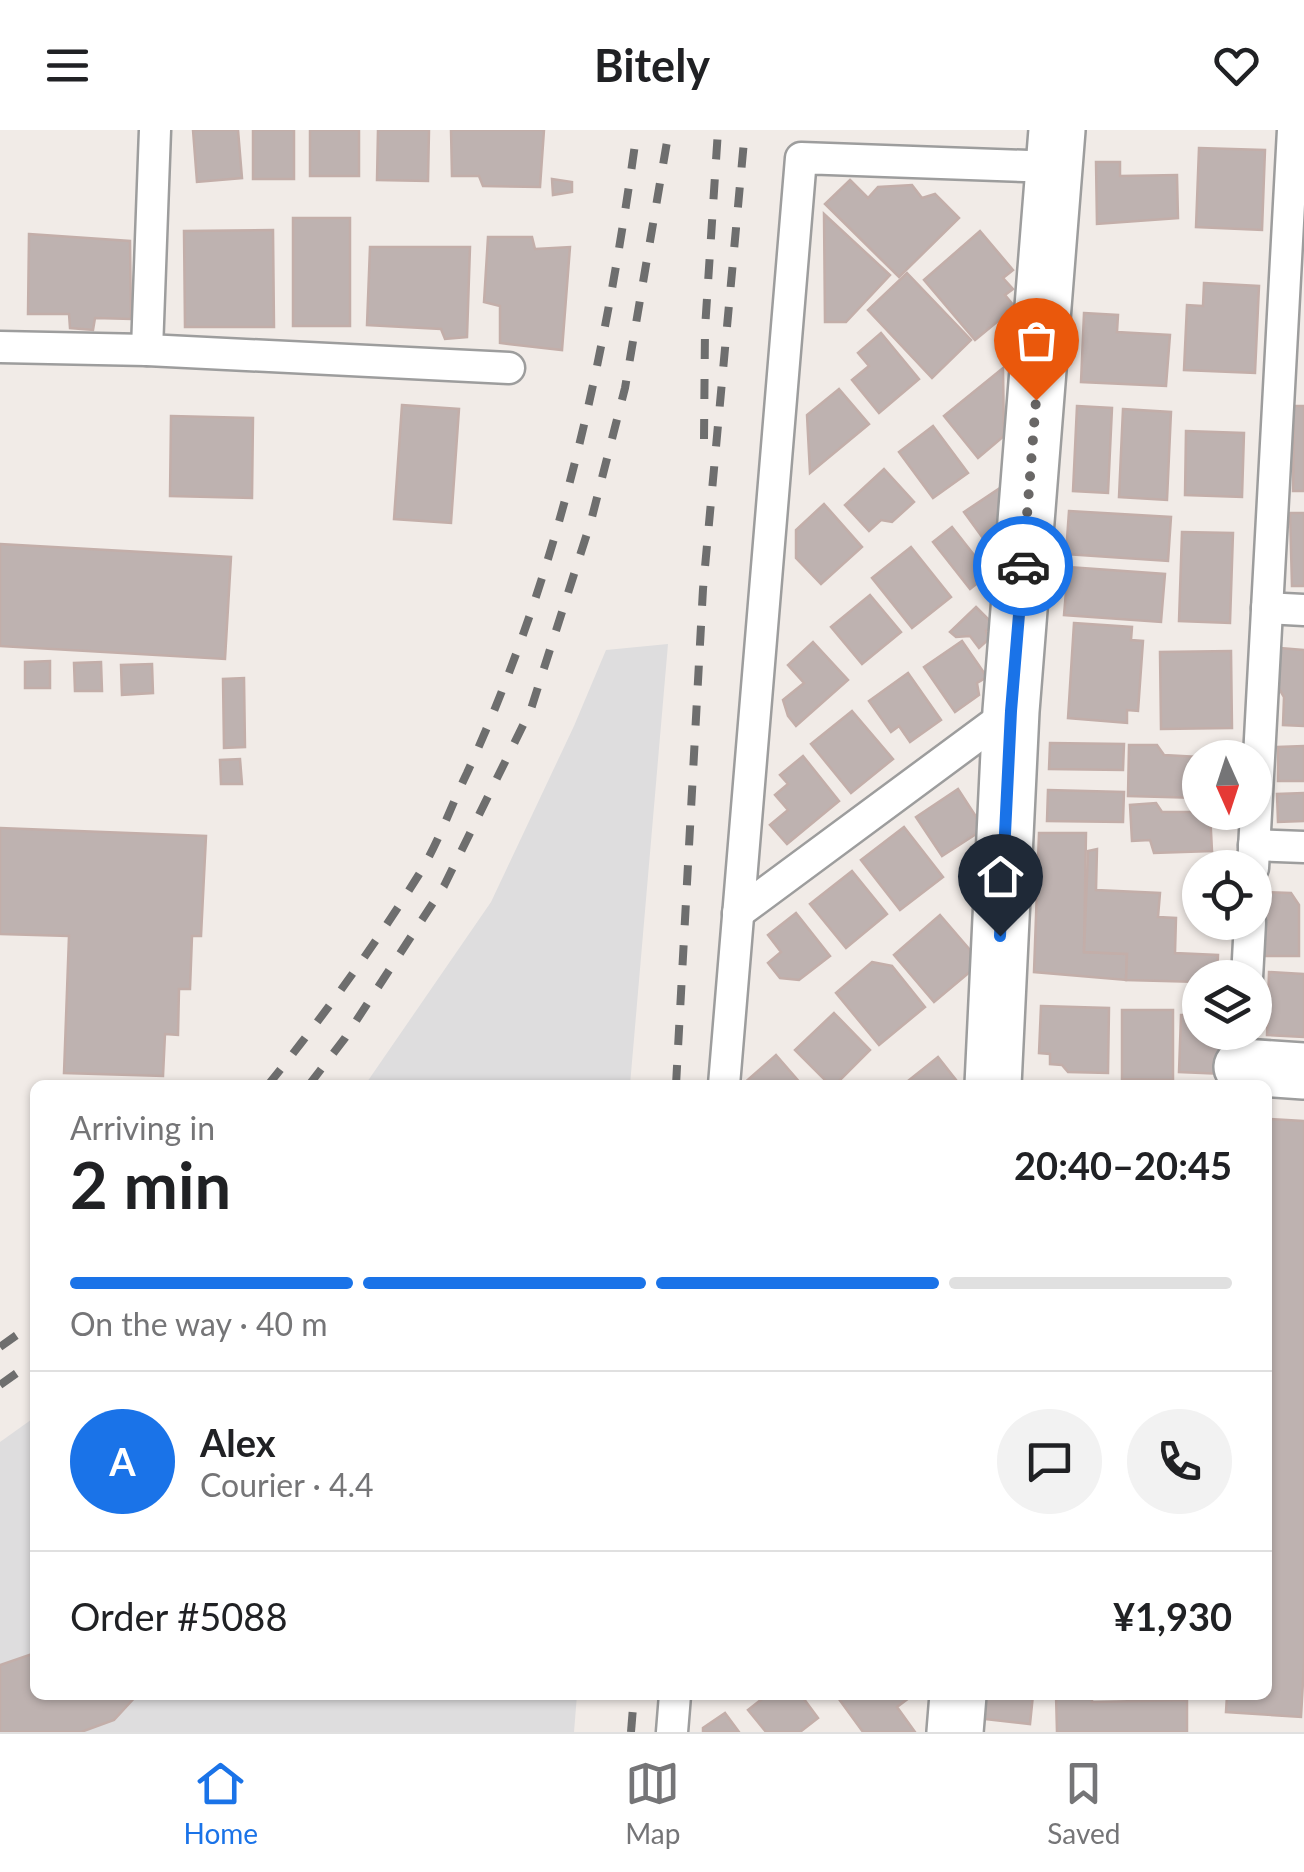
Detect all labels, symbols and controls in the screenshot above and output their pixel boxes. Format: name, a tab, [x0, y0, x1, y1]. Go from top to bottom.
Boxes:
icon: menu	[40, 38, 95, 93]
text: Bitely	[594, 38, 710, 92]
icon: heart	[1209, 38, 1264, 93]
pin	[994, 298, 1079, 401]
icon: bag	[1009, 313, 1064, 368]
courier	[973, 516, 1073, 616]
icon: car	[996, 539, 1051, 594]
north arrow	[1182, 740, 1272, 830]
map controls	[1182, 740, 1272, 1050]
pin	[958, 834, 1043, 937]
icon: home	[973, 849, 1028, 904]
button: locate	[1182, 850, 1272, 940]
button: layers	[1182, 960, 1272, 1050]
text: Arriving in	[70, 1108, 215, 1147]
text: 20:40–20:45	[1014, 1142, 1232, 1188]
text: 2 min	[70, 1145, 231, 1223]
text: On the way · 40 m	[70, 1304, 328, 1343]
button: chat	[997, 1409, 1102, 1514]
button: phone	[1127, 1409, 1232, 1514]
text: Alex	[200, 1419, 276, 1465]
text: A	[109, 1438, 136, 1484]
text: Courier · 4.4	[200, 1465, 374, 1504]
text: Order #5088	[70, 1593, 287, 1639]
text: ¥1,930	[1113, 1593, 1232, 1639]
tab: Home	[184, 1756, 258, 1850]
tab: Map	[625, 1756, 680, 1850]
tab: Saved	[1047, 1756, 1120, 1850]

